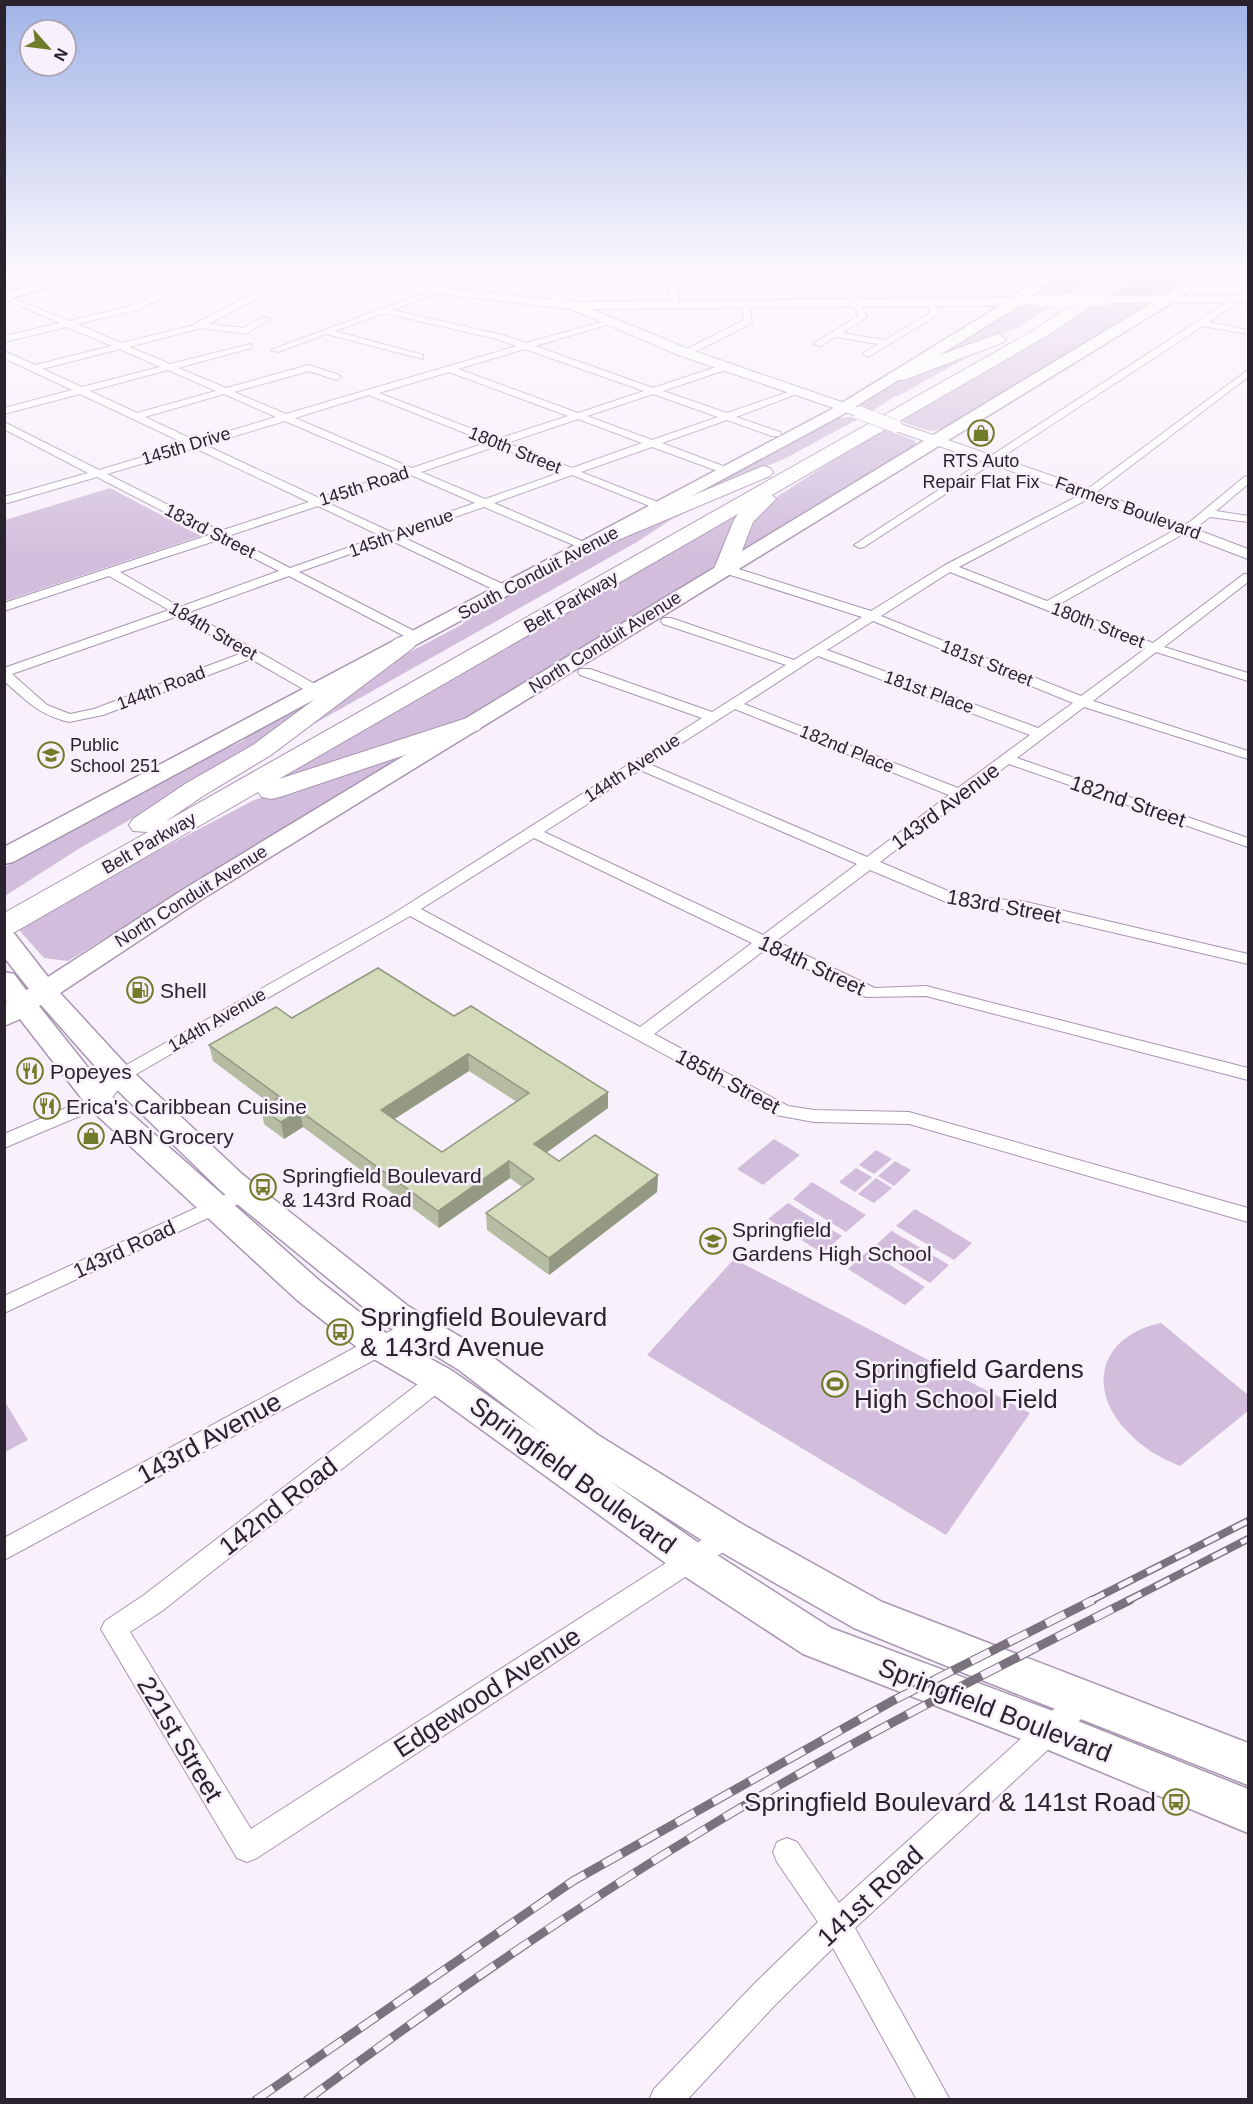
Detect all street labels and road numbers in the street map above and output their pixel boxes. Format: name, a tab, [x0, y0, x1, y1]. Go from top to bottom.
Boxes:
street label: 180th Street	[466, 422, 564, 478]
street label: 145th Drive	[139, 423, 233, 469]
street label: 145th Road	[317, 462, 411, 510]
street label: Farmers Boulevard	[1053, 472, 1203, 544]
street label: 183rd Street	[161, 500, 259, 562]
street label: 145th Avenue	[346, 505, 456, 561]
street label: South Conduit Avenue	[454, 522, 622, 624]
street label: Belt Parkway	[521, 567, 621, 637]
street label: North Conduit Avenue	[525, 587, 685, 697]
street label: 184th Street	[166, 598, 260, 664]
street label: 180th Street	[1049, 598, 1147, 652]
street label: 181st Street	[938, 636, 1036, 690]
street label: 144th Road	[114, 662, 208, 714]
street label: 181st Place	[881, 667, 977, 717]
street label: 182nd Place	[797, 721, 897, 777]
street label: 144th Avenue	[581, 730, 683, 806]
street label: 143rd Avenue	[886, 758, 1004, 854]
street label: 182nd Street	[1067, 771, 1189, 832]
street label: Belt Parkway	[99, 808, 199, 878]
street label: North Conduit Avenue	[111, 841, 271, 951]
street label: 183rd Street	[945, 885, 1063, 927]
street label: 184th Street	[755, 930, 869, 1000]
street label: 144th Avenue	[164, 984, 270, 1056]
street label: 185th Street	[672, 1044, 784, 1118]
street label: 143rd Road	[69, 1215, 179, 1283]
street label: 143rd Avenue	[132, 1386, 286, 1490]
street label: Springfield Boulevard	[464, 1390, 682, 1560]
street label: 142nd Road	[213, 1451, 343, 1561]
street label: Edgewood Avenue	[388, 1620, 586, 1764]
street label: Springfield Boulevard	[874, 1652, 1116, 1768]
street label: 221st Street	[131, 1671, 229, 1807]
street label: 141st Road	[811, 1840, 929, 1952]

